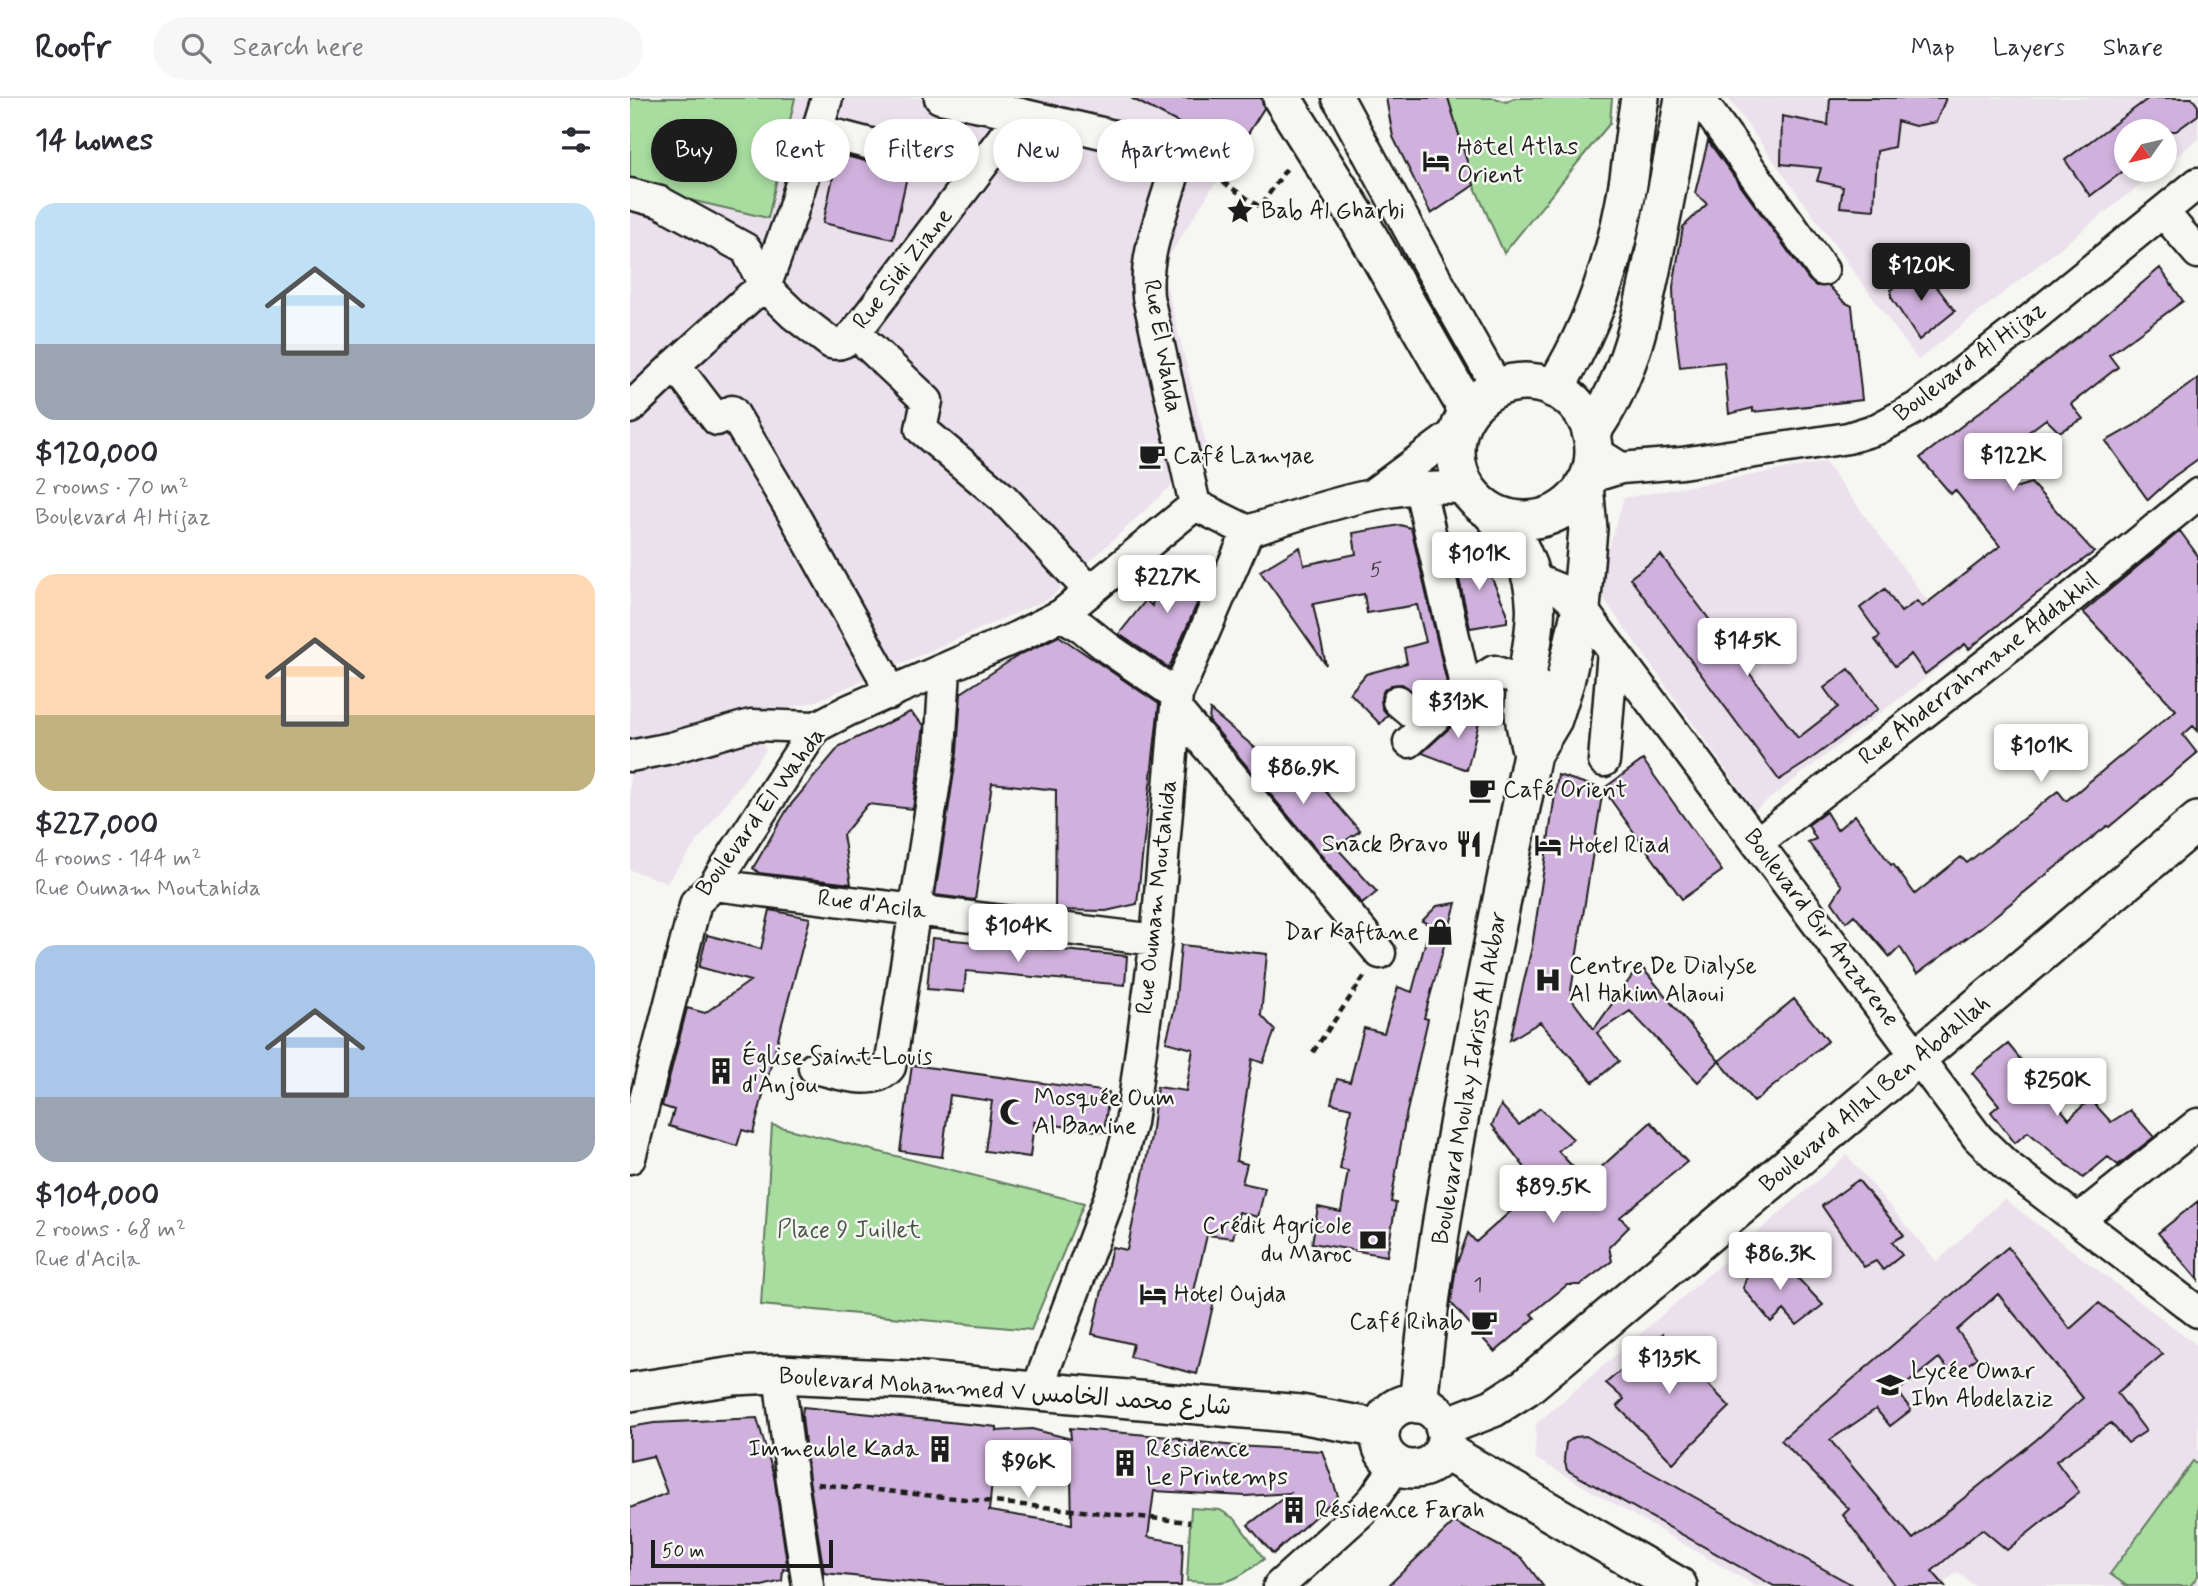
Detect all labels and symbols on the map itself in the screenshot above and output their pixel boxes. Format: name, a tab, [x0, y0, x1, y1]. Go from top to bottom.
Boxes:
north arrow	[2114, 119, 2177, 182]
place label: Hôtel Atlas Orient	[1457, 132, 1579, 191]
hotel icon: Hôtel Atlas Orient	[1421, 146, 1451, 176]
place icon: Bab Al Gharbi	[1225, 196, 1255, 226]
place label: Bab Al Gharbi	[1261, 196, 1405, 227]
street label: Rue Sidi Ziane	[846, 202, 960, 336]
pin: $120K	[1872, 244, 1970, 303]
street label: Rue El Wahda	[1135, 277, 1189, 415]
street label: Boulevard Al Hijaz	[1887, 294, 2053, 430]
pin: $122K	[1964, 434, 2062, 493]
cafe icon: Café Lamyae	[1137, 441, 1167, 471]
place label: Café Lamyae	[1173, 441, 1314, 472]
pin: $101K	[1430, 532, 1528, 592]
pin: $227K	[1118, 556, 1216, 615]
house number: 5	[1370, 556, 1382, 584]
street label: Rue Abderrahmane Addakhil	[1853, 565, 2106, 773]
pin: $145K	[1698, 618, 1796, 678]
pin: $313K	[1409, 680, 1507, 740]
street label: Boulevard El Wahda	[689, 721, 833, 903]
pin: $101K	[1992, 724, 2090, 784]
pin: $86.9K	[1246, 746, 1360, 806]
cafe icon: Café Orient	[1467, 775, 1497, 805]
place label: Café Orient	[1503, 775, 1627, 806]
street label: Rue Oumam Moutahida	[1129, 778, 1185, 1016]
street label: Boulevard Bir Anzarene	[1736, 823, 1906, 1033]
place label: Snack Bravo	[1322, 829, 1448, 860]
restaurant icon: Snack Bravo	[1454, 829, 1484, 859]
hotel icon: Hotel Riad	[1533, 830, 1563, 860]
place label: Hotel Riad	[1569, 830, 1669, 861]
street label: Rue d'Acila	[816, 883, 929, 927]
pin: $104K	[969, 904, 1067, 964]
street label: Boulevard Moulay Idriss Al Akbar	[1425, 909, 1515, 1247]
place label: Dar Kaftane	[1284, 917, 1419, 948]
shop icon: Dar Kaftane	[1425, 917, 1455, 947]
place label: Centre De Dialyse Al Hakim Alaoui	[1569, 951, 1757, 1010]
hospital icon: Centre De Dialyse Al Hakim Alaoui	[1533, 965, 1563, 995]
street label: Boulevard Allal Ben Abdallah	[1753, 988, 1997, 1200]
place label: Église Saint-Louis d'Anjou	[742, 1040, 933, 1101]
building icon: Église Saint-Louis d'Anjou	[706, 1056, 736, 1086]
pin: $250K	[2008, 1058, 2106, 1118]
place label: Mosquée Oum Al Banine	[1034, 1083, 1175, 1142]
mosque icon: Mosquée Oum Al Banine	[998, 1097, 1028, 1127]
pin: $89.5K	[1496, 1166, 1610, 1225]
place label: Crédit Agricole du Maroc	[1202, 1211, 1352, 1270]
park label: Place 9 Juillet	[777, 1215, 921, 1246]
bank icon: Crédit Agricole du Maroc	[1358, 1225, 1388, 1255]
pin: $86.3K	[1723, 1232, 1837, 1292]
house number: 1	[1473, 1271, 1483, 1299]
hotel icon: Hotel Oujda	[1138, 1279, 1168, 1309]
place label: Hotel Oujda	[1174, 1279, 1287, 1310]
place label: Café Rihab	[1349, 1307, 1463, 1338]
cafe icon: Café Rihab	[1469, 1307, 1499, 1337]
pin: $135K	[1620, 1336, 1718, 1396]
place label: Lycée Omar Ibn Abdelaziz	[1911, 1356, 2054, 1415]
street label: Boulevard Mohammed V شارع محمد الخامس	[778, 1361, 1232, 1423]
school or university icon: Lycée Omar Ibn Abdelaziz	[1875, 1370, 1905, 1400]
place label: Immeuble Kada	[748, 1434, 920, 1465]
building icon: Immeuble Kada	[925, 1434, 955, 1464]
place label: Résidence Le Printemps	[1146, 1434, 1288, 1493]
pin: $96K	[987, 1440, 1069, 1500]
building icon: Résidence Le Printemps	[1110, 1448, 1140, 1478]
building icon: Résidence Farah	[1279, 1495, 1309, 1525]
place label: Résidence Farah	[1315, 1495, 1485, 1526]
scale bar	[651, 1537, 833, 1569]

